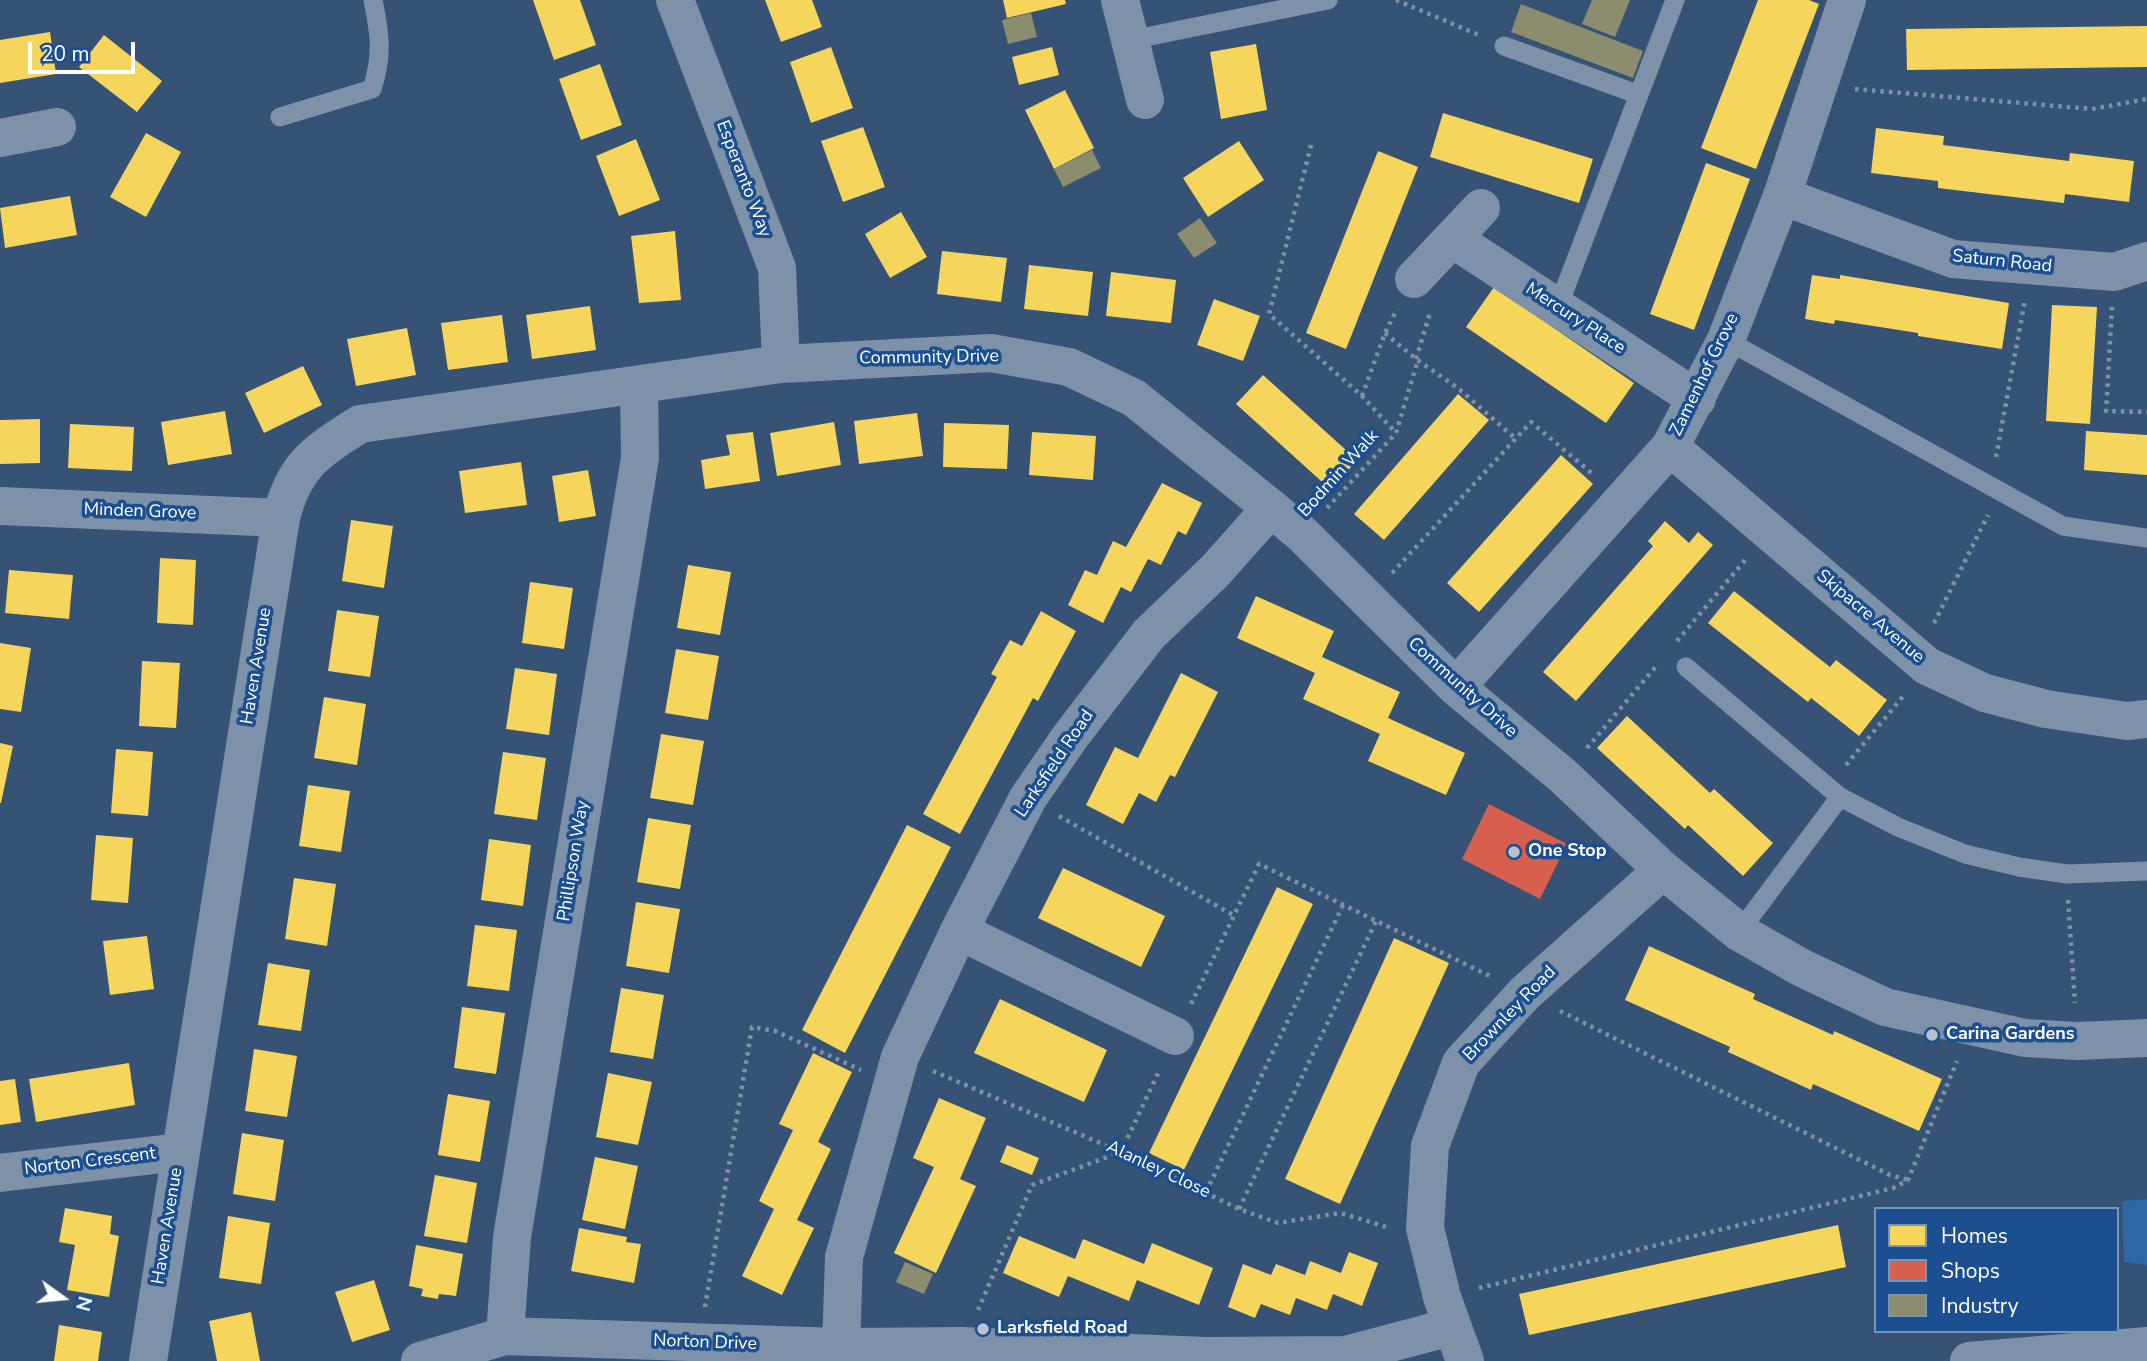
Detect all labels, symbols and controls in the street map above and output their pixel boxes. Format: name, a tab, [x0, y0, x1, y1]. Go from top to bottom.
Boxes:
scale bar	[32, 28, 138, 72]
text: 20 m	[41, 40, 90, 68]
street label: Esperanto Way	[711, 117, 775, 241]
street label: Saturn Road	[1951, 246, 2053, 278]
street label: Mercury Place	[1521, 279, 1629, 359]
street label: Zamenhof Grove	[1666, 310, 1744, 440]
street label: Community Drive	[859, 346, 999, 370]
street label: Bodmin Walk	[1294, 426, 1384, 522]
street label: Minden Grove	[83, 499, 197, 525]
street label: Skipacre Avenue	[1812, 566, 1928, 668]
street label: Haven Avenue	[237, 606, 277, 726]
street label: Community Drive	[1403, 633, 1521, 743]
street label: Larksfield Road	[1011, 706, 1099, 822]
street label: Phillipson Way	[554, 799, 594, 923]
place label: One Stop	[1528, 841, 1607, 863]
marker: One Stop	[1506, 844, 1522, 860]
street label: Brownley Road	[1459, 962, 1561, 1066]
place label: Carina Gardens	[1946, 1024, 2075, 1046]
marker: Carina Gardens	[1924, 1027, 1940, 1043]
street label: Alanley Close	[1103, 1136, 1213, 1204]
street label: Norton Crescent	[23, 1143, 157, 1181]
street label: Haven Avenue	[148, 1166, 188, 1286]
legend	[1874, 1207, 2119, 1333]
text: Homes	[1941, 1222, 2008, 1250]
text: Shops	[1941, 1257, 2000, 1285]
north arrow	[28, 1263, 98, 1333]
text: Industry	[1941, 1292, 2019, 1320]
text: N	[69, 1293, 98, 1314]
place label: Larksfield Road	[997, 1318, 1127, 1340]
marker: Larksfield Road	[975, 1321, 991, 1337]
street label: Norton Drive	[653, 1330, 757, 1356]

